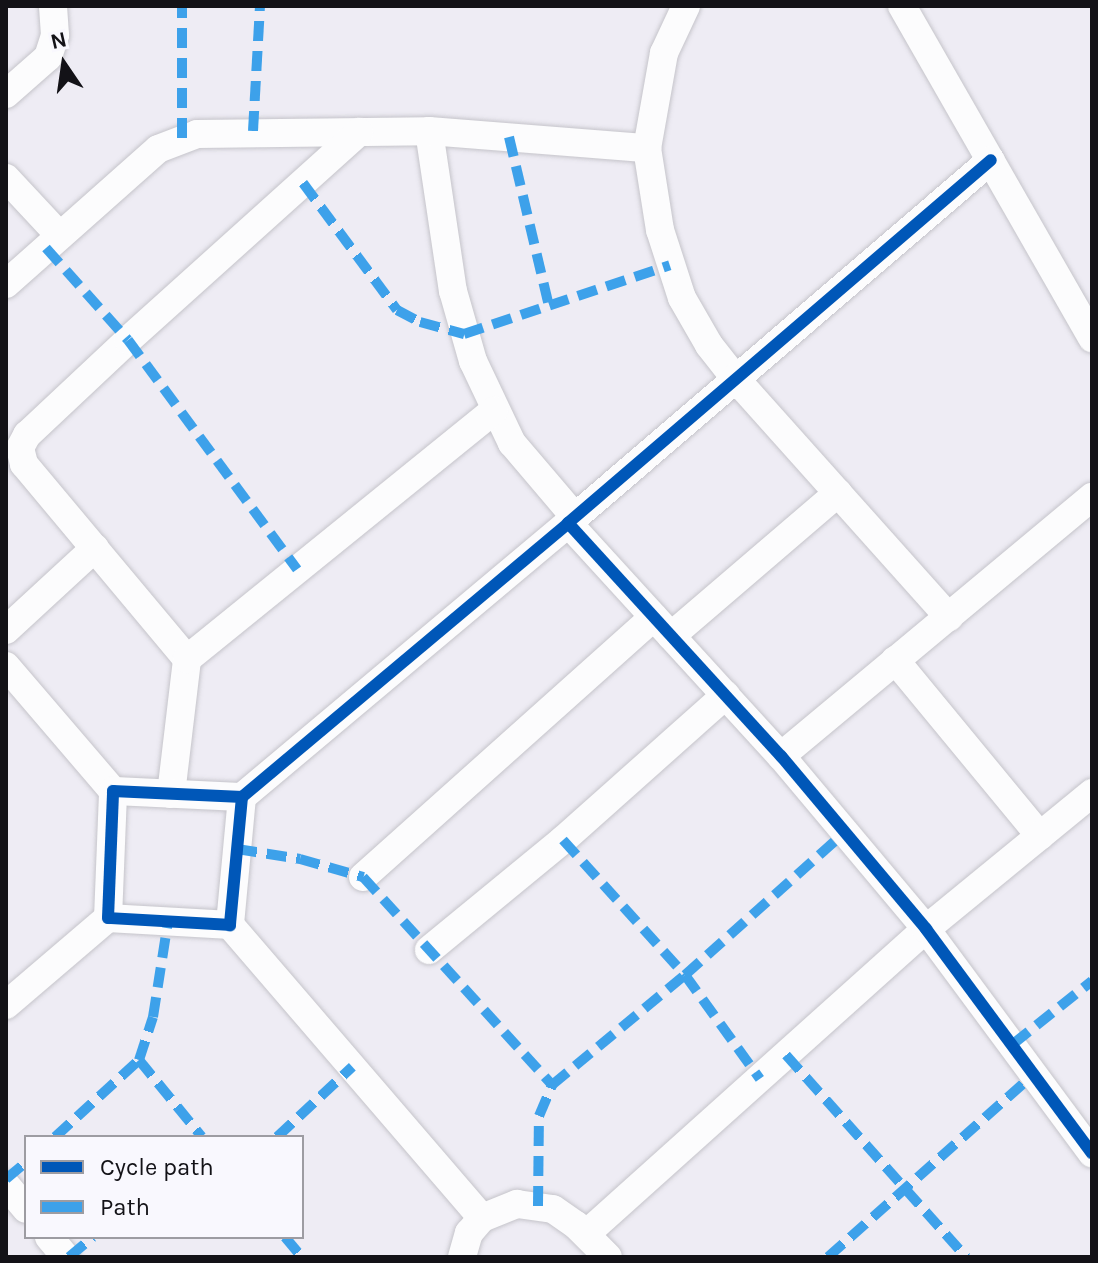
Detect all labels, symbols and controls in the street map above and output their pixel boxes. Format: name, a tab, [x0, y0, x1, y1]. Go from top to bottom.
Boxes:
north arrow	[24, 24, 104, 104]
text: N	[48, 26, 69, 55]
legend	[24, 1135, 304, 1239]
text: Cycle path	[100, 1153, 214, 1181]
text: Path	[100, 1193, 150, 1221]

